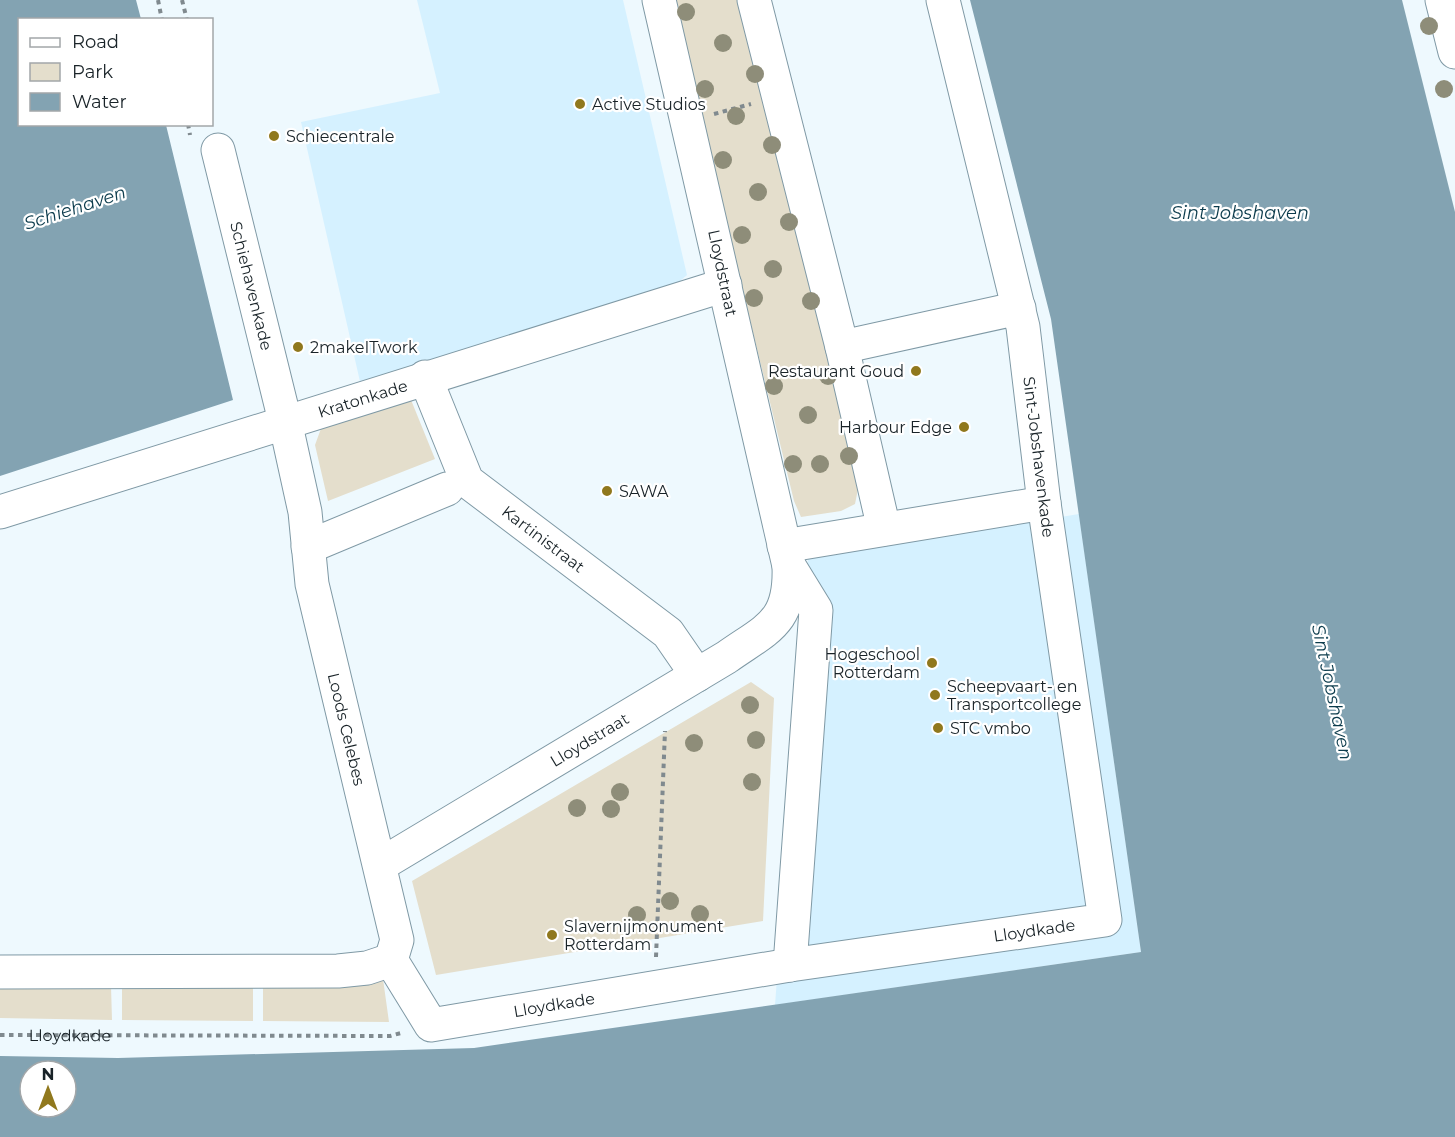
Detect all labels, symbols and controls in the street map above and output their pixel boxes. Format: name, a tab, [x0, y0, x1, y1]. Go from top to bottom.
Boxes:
legend	[18, 18, 213, 126]
text: Road	[72, 31, 119, 53]
text: Park	[72, 61, 113, 83]
text: Water	[72, 91, 127, 113]
place label: Active Studios	[592, 95, 706, 114]
marker: Active Studios	[573, 97, 587, 111]
place label: Schiecentrale	[286, 127, 395, 146]
marker: Schiecentrale	[267, 129, 281, 143]
water label: Schiehaven	[21, 181, 129, 235]
water label: Sint Jobshaven	[1171, 202, 1309, 224]
street label: Schiehavenkade	[226, 220, 276, 352]
street label: Lloydstraat	[704, 228, 741, 319]
place label: 2makeITwork	[310, 338, 418, 357]
marker: 2makeITwork	[291, 340, 305, 354]
place label: Restaurant Goud	[768, 362, 904, 381]
marker: Restaurant Goud	[909, 364, 923, 378]
street label: Sint-Jobshavenkade	[1019, 375, 1058, 539]
street label: Kratonkade	[316, 376, 410, 422]
place label: Harbour Edge	[839, 418, 952, 437]
marker: Harbour Edge	[957, 420, 971, 434]
place label: SAWA	[619, 482, 669, 501]
marker: SAWA	[600, 484, 614, 498]
street label: Kartinistraat	[498, 502, 589, 577]
water label: Sint Jobshaven	[1307, 622, 1357, 762]
place label: Hogeschool Rotterdam	[824, 645, 920, 682]
marker: Hogeschool Rotterdam	[925, 656, 939, 670]
street label: Loods Celebes	[324, 671, 369, 788]
place label: Scheepvaart- en Transportcollege	[947, 677, 1081, 714]
marker: Scheepvaart- en Transportcollege	[928, 688, 942, 702]
street label: Lloydstraat	[547, 709, 633, 771]
place label: STC vmbo	[950, 719, 1031, 738]
marker: STC vmbo	[931, 721, 945, 735]
street label: Lloydkade	[992, 915, 1076, 946]
place label: Slavernijmonument Rotterdam	[564, 917, 724, 954]
marker: Slavernijmonument Rotterdam	[545, 928, 559, 942]
street label: Lloydkade	[512, 989, 596, 1021]
street label: Lloydkade	[29, 1026, 111, 1045]
north arrow	[18, 1059, 78, 1119]
text: N	[42, 1065, 54, 1084]

